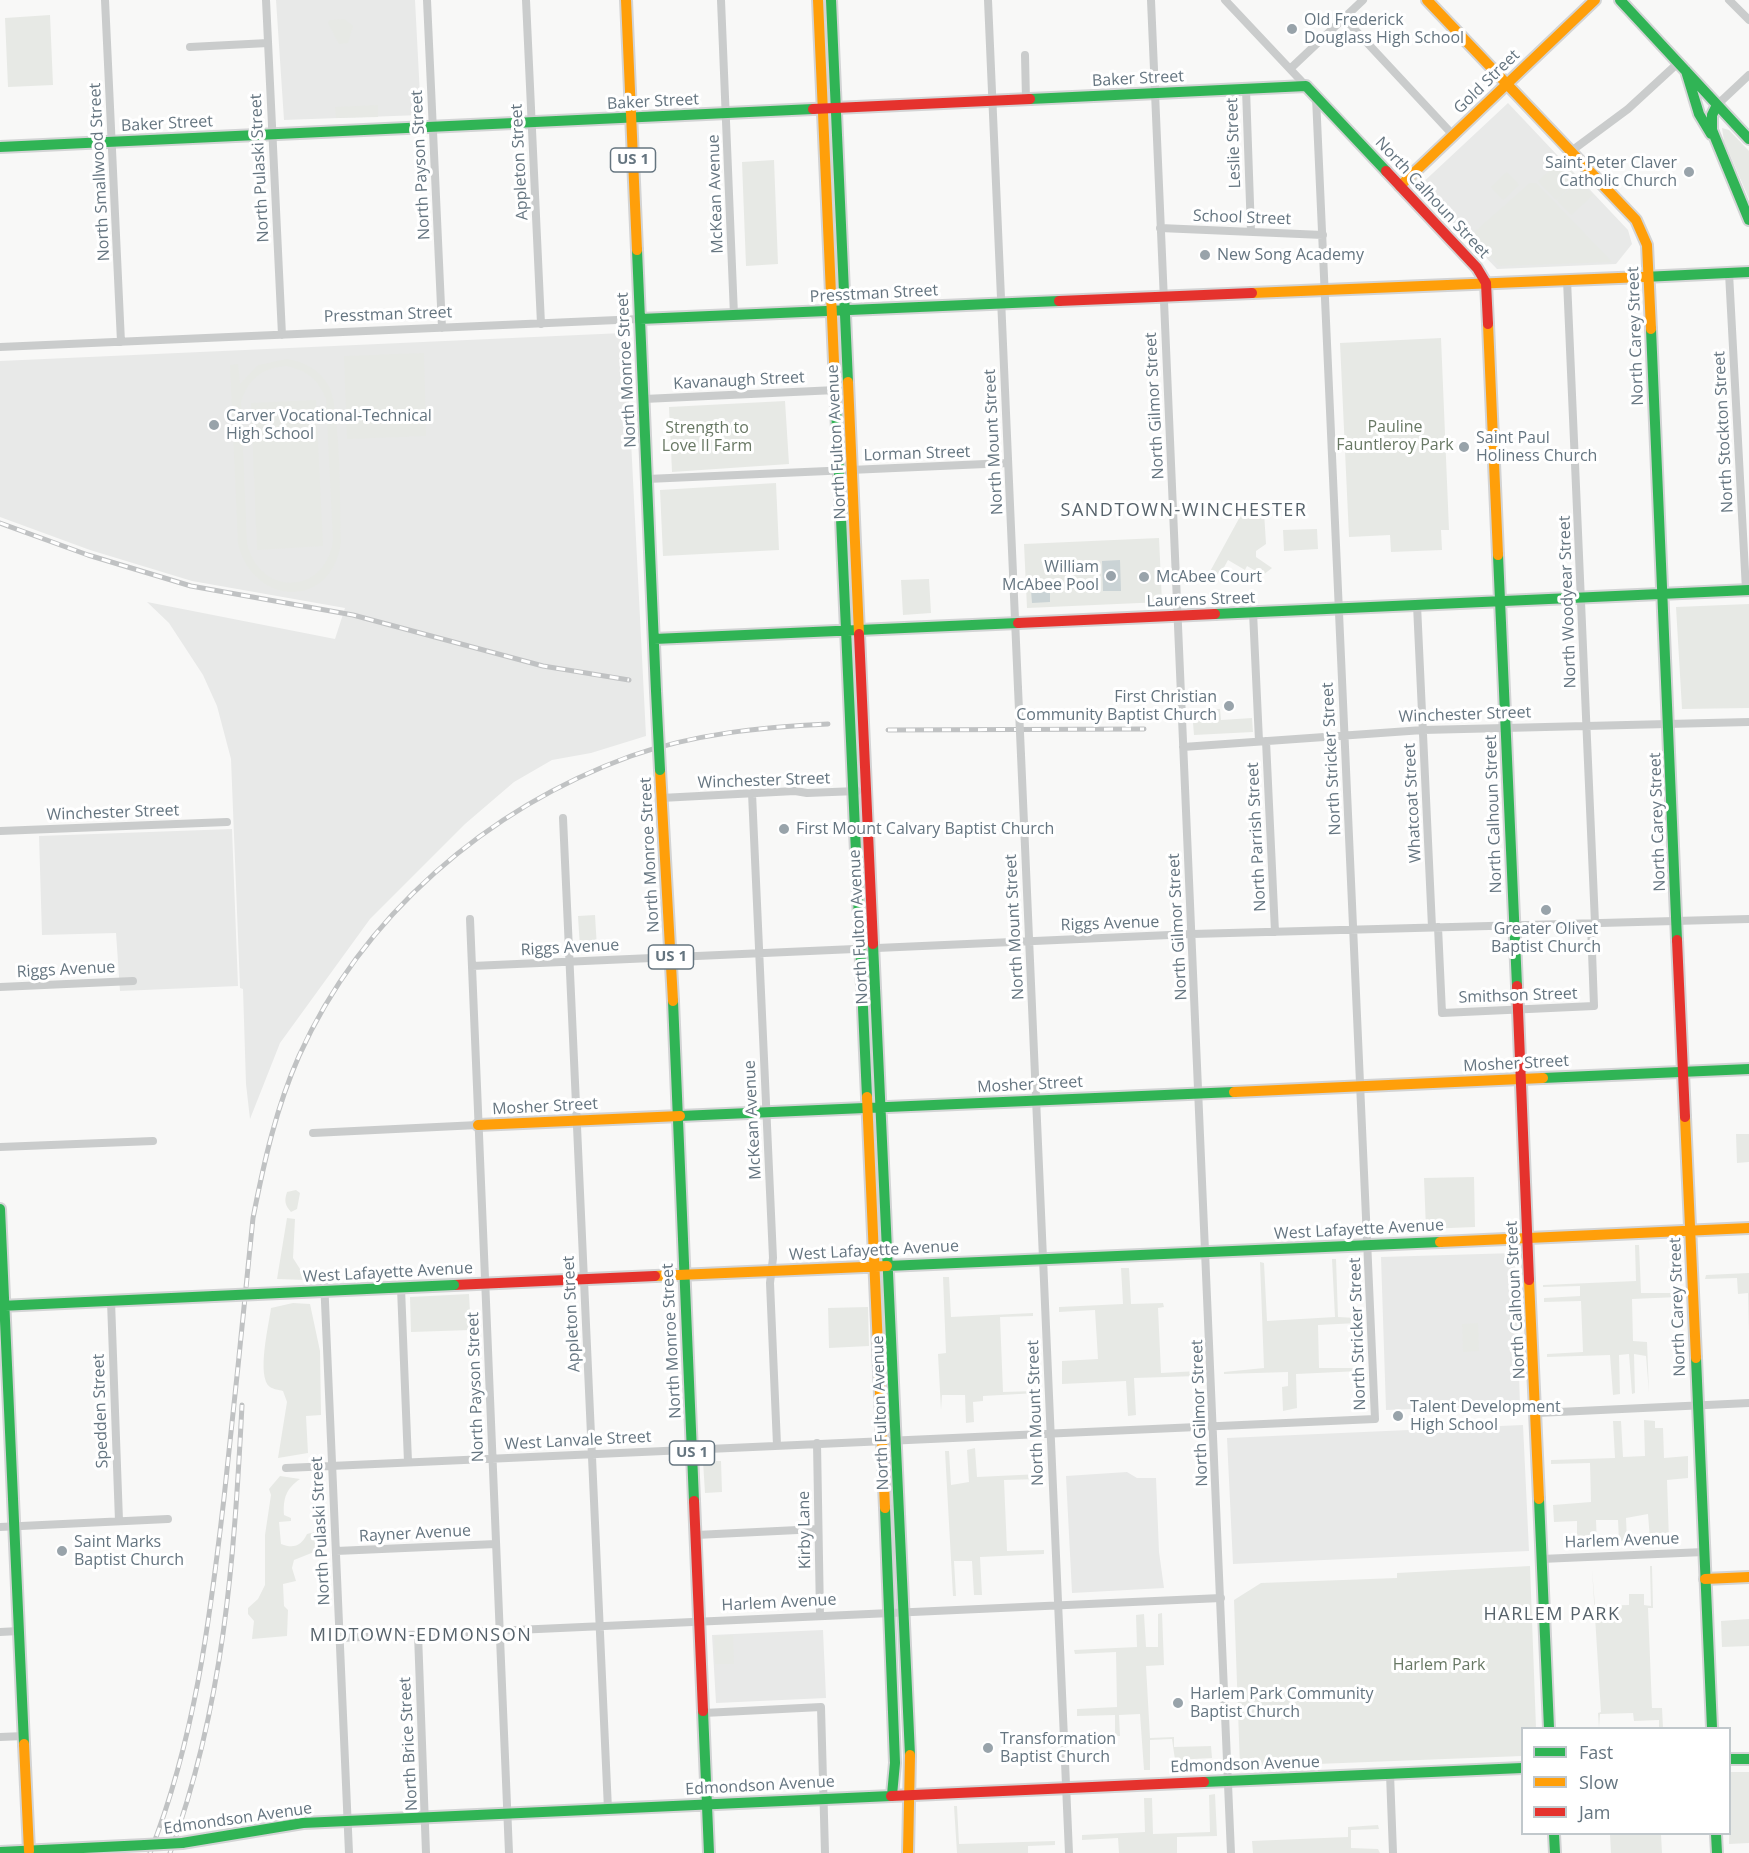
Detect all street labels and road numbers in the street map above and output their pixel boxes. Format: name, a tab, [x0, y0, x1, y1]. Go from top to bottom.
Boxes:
street label: Gold Street	[1450, 46, 1524, 118]
street label: Baker Street	[1092, 67, 1184, 91]
street label: North Smallwood Street	[86, 82, 114, 262]
street label: North Payson Street	[407, 89, 435, 241]
street label: Baker Street	[607, 90, 699, 114]
street label: North Pulaski Street	[247, 93, 273, 243]
street label: Leslie Street	[1223, 97, 1245, 189]
street label: Appleton Street	[507, 103, 533, 221]
street label: Baker Street	[121, 112, 213, 136]
street label: North Calhoun Street	[1371, 133, 1493, 263]
street label: McKean Avenue	[704, 134, 728, 254]
road number: US 1	[610, 148, 656, 172]
street label: School Street	[1193, 207, 1291, 229]
street label: North Carey Street	[1624, 266, 1648, 406]
street label: Presstman Street	[809, 281, 939, 307]
street label: North Monroe Street	[613, 292, 641, 448]
street label: Presstman Street	[323, 303, 453, 327]
street label: North Gilmor Street	[1142, 332, 1168, 480]
street label: North Stockton Street	[1710, 351, 1738, 513]
street label: North Fulton Avenue	[823, 364, 851, 520]
street label: Kavanaugh Street	[673, 368, 805, 394]
street label: North Mount Street	[981, 369, 1007, 515]
street label: Lorman Street	[863, 443, 971, 465]
street label: North Woodyear Street	[1555, 515, 1581, 689]
street label: Laurens Street	[1146, 589, 1256, 611]
street label: North Stricker Street	[1318, 682, 1346, 836]
street label: Winchester Street	[1398, 703, 1532, 727]
street label: North Calhoun Street	[1482, 734, 1506, 894]
street label: Whatcoat Street	[1400, 743, 1426, 863]
street label: North Carey Street	[1646, 752, 1670, 892]
street label: North Parrish Street	[1243, 762, 1271, 912]
street label: Winchester Street	[697, 769, 831, 793]
street label: North Monroe Street	[636, 777, 664, 933]
street label: Winchester Street	[46, 801, 180, 825]
street label: North Fulton Avenue	[845, 849, 873, 1005]
street label: North Gilmor Street	[1165, 853, 1191, 1001]
street label: North Mount Street	[1002, 854, 1028, 1000]
street label: Riggs Avenue	[1060, 913, 1160, 935]
street label: Riggs Avenue	[520, 936, 620, 960]
road number: US 1	[648, 945, 694, 969]
street label: Riggs Avenue	[16, 958, 116, 982]
street label: Smithson Street	[1458, 984, 1578, 1008]
street label: Mosher Street	[1463, 1052, 1569, 1076]
street label: McKean Avenue	[740, 1060, 766, 1180]
street label: Mosher Street	[977, 1073, 1083, 1097]
street label: Mosher Street	[492, 1095, 598, 1119]
street label: West Lafayette Avenue	[1274, 1216, 1444, 1244]
street label: North Calhoun Street	[1502, 1220, 1530, 1380]
street label: West Lafayette Avenue	[789, 1237, 959, 1265]
street label: North Carey Street	[1666, 1237, 1690, 1377]
street label: Appleton Street	[559, 1255, 585, 1373]
street label: North Stricker Street	[1346, 1257, 1370, 1411]
street label: West Lafayette Avenue	[303, 1259, 473, 1287]
street label: North Monroe Street	[658, 1263, 686, 1419]
street label: North Payson Street	[464, 1312, 488, 1462]
street label: North Fulton Avenue	[869, 1335, 893, 1491]
street label: North Gilmor Street	[1188, 1339, 1212, 1487]
street label: North Mount Street	[1024, 1340, 1048, 1486]
street label: Spedden Street	[89, 1353, 113, 1469]
street label: West Lanvale Street	[504, 1428, 652, 1454]
road number: US 1	[670, 1441, 714, 1465]
street label: North Pulaski Street	[308, 1456, 334, 1606]
street label: Kirby Lane	[795, 1491, 815, 1569]
street label: Rayner Avenue	[359, 1521, 471, 1547]
street label: Harlem Avenue	[1564, 1529, 1680, 1553]
street label: Harlem Avenue	[721, 1590, 837, 1616]
street label: North Brice Street	[396, 1676, 422, 1812]
street label: Edmondson Avenue	[1170, 1753, 1320, 1777]
street label: Edmondson Avenue	[685, 1772, 835, 1800]
street label: Edmondson Avenue	[163, 1799, 313, 1839]

